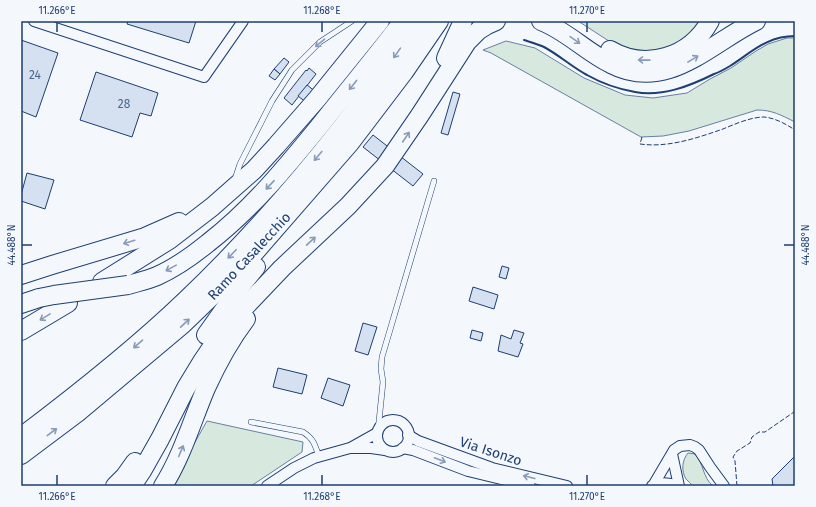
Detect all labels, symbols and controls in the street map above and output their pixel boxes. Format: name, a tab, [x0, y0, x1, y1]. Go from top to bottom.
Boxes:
text: 11.266°E	[38, 5, 76, 17]
text: 11.268°E	[303, 5, 341, 17]
text: 11.270°E	[569, 5, 605, 17]
one-way arrow	[569, 36, 580, 44]
one-way arrow	[314, 38, 325, 47]
one-way arrow	[393, 47, 401, 58]
one-way arrow	[687, 54, 699, 62]
one-way arrow	[638, 56, 651, 63]
house number: 24	[29, 68, 42, 82]
one-way arrow	[349, 79, 357, 90]
house number: 28	[118, 97, 131, 111]
one-way arrow	[401, 131, 410, 142]
one-way arrow	[314, 151, 323, 162]
one-way arrow	[266, 179, 275, 189]
street label: Ramo Casalecchio	[204, 209, 294, 304]
text: 44.488°N	[6, 224, 18, 266]
text: 44.488°N	[800, 224, 812, 266]
one-way arrow	[305, 237, 316, 246]
one-way arrow	[123, 239, 136, 246]
one-way arrow	[227, 249, 237, 259]
one-way arrow	[165, 265, 177, 273]
one-way arrow	[39, 314, 51, 322]
one-way arrow	[180, 318, 190, 327]
one-way arrow	[133, 339, 143, 348]
one-way arrow	[47, 428, 58, 437]
street label: Via Isonzo	[458, 433, 524, 469]
one-way arrow	[177, 446, 185, 458]
one-way arrow	[434, 457, 446, 465]
one-way arrow	[523, 473, 536, 481]
text: 11.266°E	[38, 491, 76, 503]
text: 11.268°E	[303, 491, 341, 503]
text: 11.270°E	[569, 491, 605, 503]

